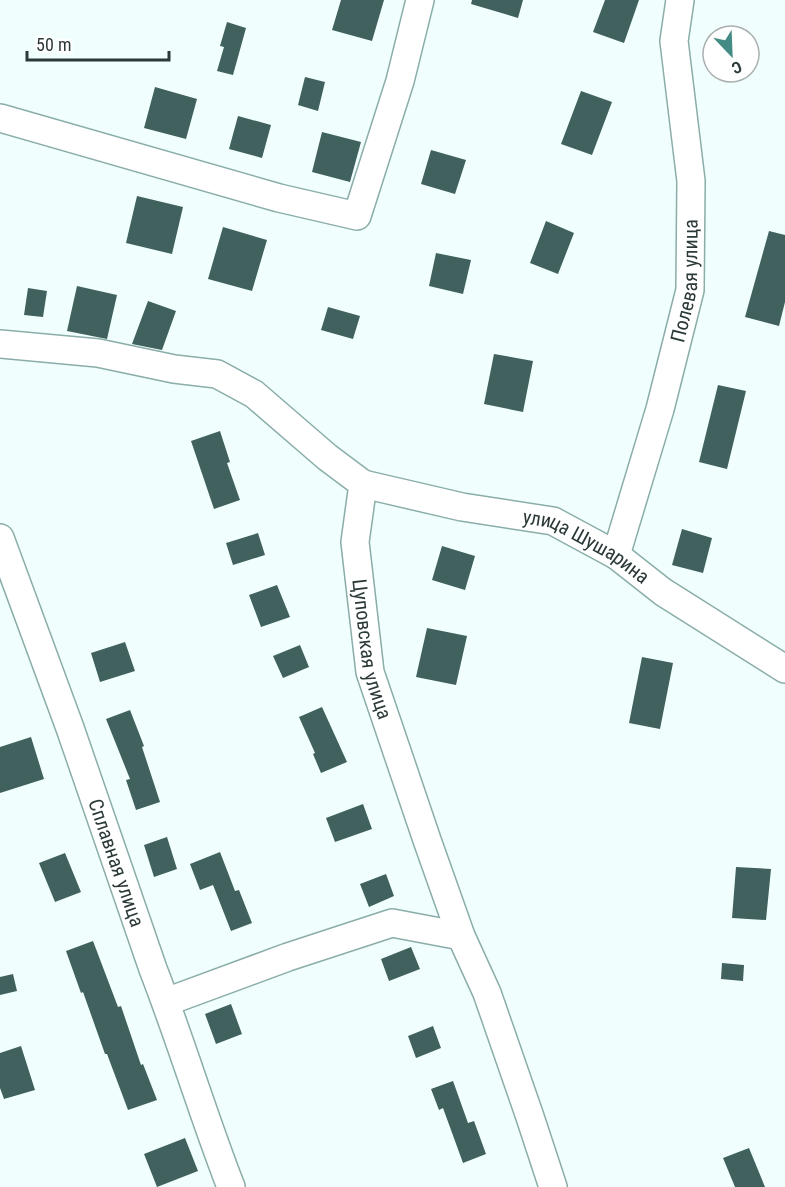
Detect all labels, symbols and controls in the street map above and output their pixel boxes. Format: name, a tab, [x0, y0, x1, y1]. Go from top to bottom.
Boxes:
scale bar	[27, 24, 170, 62]
north arrow	[701, 24, 761, 84]
text: 50 m	[36, 34, 71, 55]
text: С	[729, 57, 745, 78]
street label: Полевая улица	[665, 219, 703, 345]
street label: улица Шушарина	[521, 505, 654, 589]
street label: Цуповская улица	[347, 578, 397, 722]
street label: Сплавная улица	[83, 796, 150, 930]

